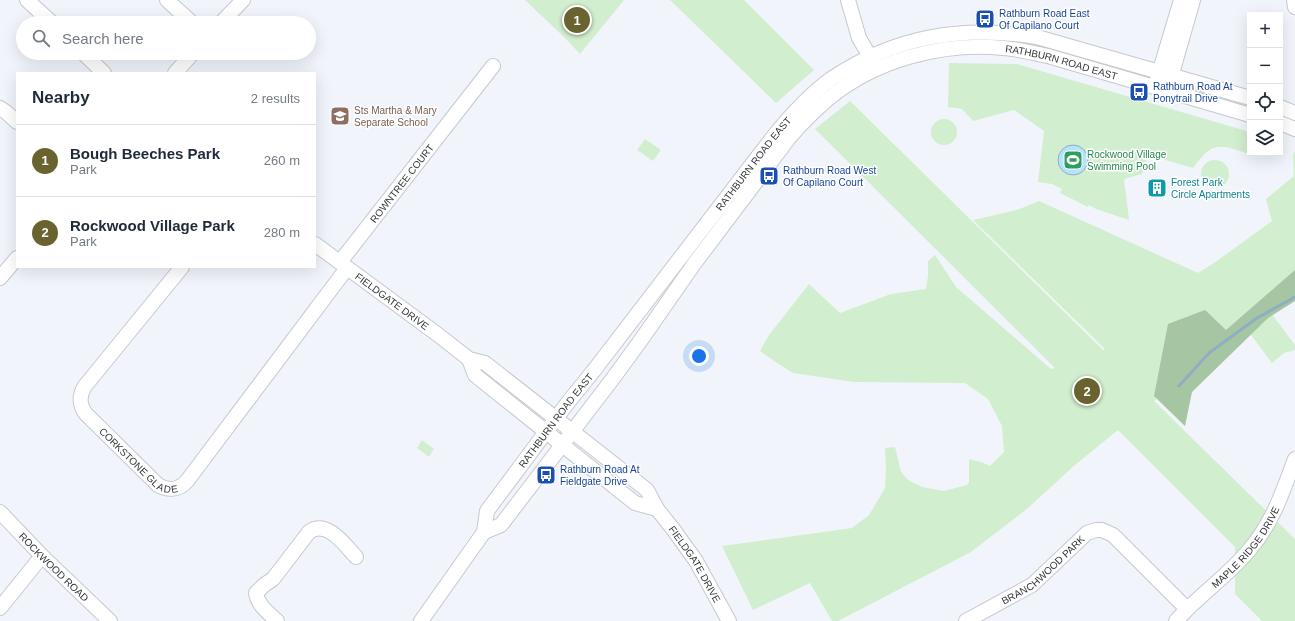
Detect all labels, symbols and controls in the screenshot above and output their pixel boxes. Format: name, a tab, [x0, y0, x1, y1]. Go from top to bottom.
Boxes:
pin: 1	[564, 5, 590, 35]
bus stop icon: Rathburn Road East Of Capilano Court	[974, 8, 996, 30]
place label: Rathburn Road East Of Capilano Court	[999, 8, 1090, 31]
map controls	[1247, 12, 1283, 156]
button: +	[1247, 12, 1283, 48]
search box	[16, 16, 316, 60]
icon: search	[30, 27, 52, 49]
text: Search here	[62, 30, 144, 47]
street label: RATHBURN ROAD EAST	[1005, 43, 1119, 82]
button: −	[1247, 48, 1283, 84]
bus stop icon: Rathburn Road At Ponytrail Drive	[1128, 81, 1150, 103]
place label: Rathburn Road At Ponytrail Drive	[1153, 81, 1233, 104]
button: locate	[1247, 84, 1283, 120]
text: Nearby	[32, 88, 90, 107]
text: 2 results	[251, 91, 300, 106]
school or university icon: Sts Martha & Mary Separate School	[329, 105, 351, 127]
place label: Sts Martha & Mary Separate School	[354, 105, 437, 128]
street label: RATHBURN ROAD EAST	[713, 115, 793, 212]
button: layers	[1247, 120, 1283, 156]
street label: ROWNTREE COURT	[367, 142, 436, 225]
text: Bough Beeches Park	[70, 145, 220, 162]
sports icon: Rockwood Village Swimming Pool	[1062, 149, 1084, 171]
place label: Rockwood Village Swimming Pool	[1087, 149, 1167, 172]
text: 1	[41, 153, 49, 168]
text: 260 m	[264, 153, 300, 168]
text: Park	[70, 162, 97, 177]
bus stop icon: Rathburn Road West Of Capilano Court	[758, 165, 780, 187]
place label: Rathburn Road West Of Capilano Court	[783, 165, 876, 188]
building icon: Forest Park Circle Apartments	[1146, 177, 1168, 199]
place label: Forest Park Circle Apartments	[1171, 177, 1250, 200]
text: Rockwood Village Park	[70, 217, 235, 234]
text: 2	[41, 225, 49, 240]
text: 280 m	[264, 225, 300, 240]
text: Park	[70, 234, 97, 249]
street label: FIELDGATE DRIVE	[353, 270, 431, 332]
your location	[689, 346, 709, 366]
street label: RATHBURN ROAD EAST	[516, 371, 595, 469]
pin: 2	[1074, 376, 1100, 406]
street label: CORKSTONE GLADE	[97, 425, 179, 495]
bus stop icon: Rathburn Road At Fieldgate Drive	[535, 464, 557, 486]
place label: Rathburn Road At Fieldgate Drive	[560, 464, 640, 487]
street label: MAPLE RIDGE DRIVE	[1209, 504, 1281, 590]
street label: FIELDGATE DRIVE	[667, 524, 723, 604]
street label: ROCKWOOD ROAD	[17, 530, 91, 603]
street label: BRANCHWOOD PARK	[999, 533, 1087, 606]

